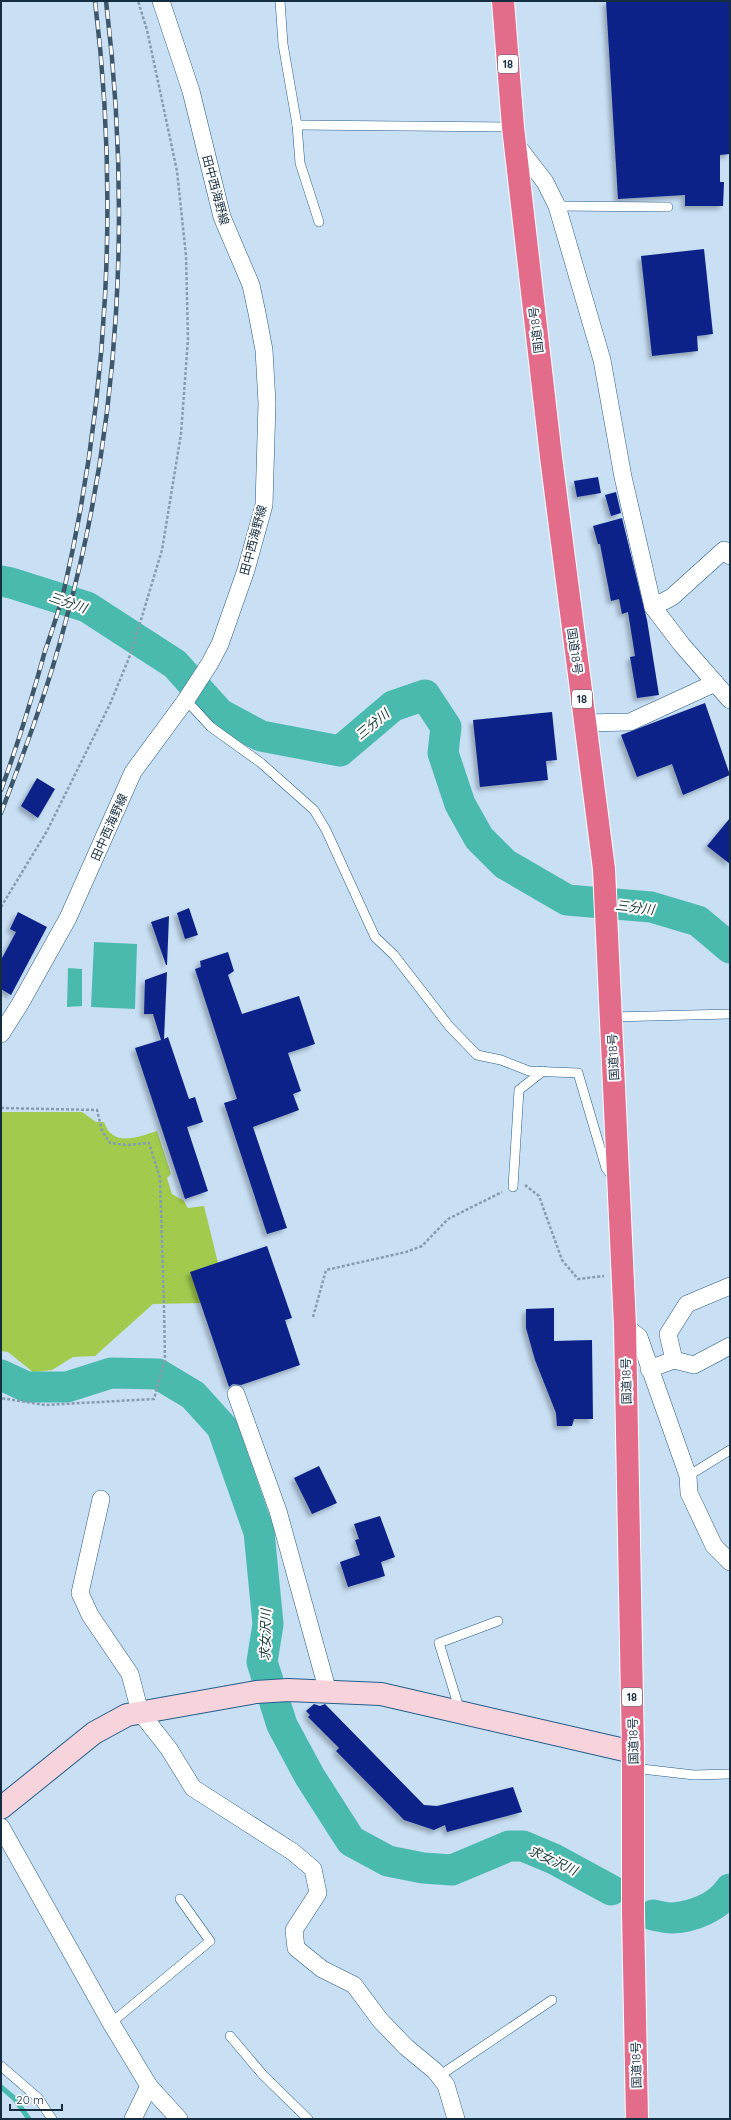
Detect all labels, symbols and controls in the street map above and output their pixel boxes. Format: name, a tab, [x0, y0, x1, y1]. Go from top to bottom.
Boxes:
road number: 18	[498, 55, 518, 73]
street label: 田中西海野線	[199, 153, 233, 227]
street label: 国道18号	[526, 306, 546, 354]
street label: 田中西海野線	[236, 503, 270, 577]
water label: 三分川	[47, 588, 91, 617]
street label: 国道18号	[564, 627, 586, 675]
road number: 18	[572, 690, 592, 708]
water label: 三分川	[352, 704, 394, 743]
street label: 田中西海野線	[88, 791, 130, 863]
water label: 三分川	[615, 897, 657, 918]
street label: 国道18号	[604, 1033, 622, 1081]
street label: 国道18号	[618, 1357, 634, 1405]
water label: 求女沢川	[257, 1607, 273, 1661]
road number: 18	[622, 1688, 642, 1706]
street label: 国道18号	[625, 1717, 641, 1765]
water label: 求女沢川	[526, 1842, 582, 1879]
street label: 国道18号	[628, 2041, 644, 2089]
scale bar	[10, 2086, 62, 2112]
text: 20 m	[16, 2092, 44, 2107]

